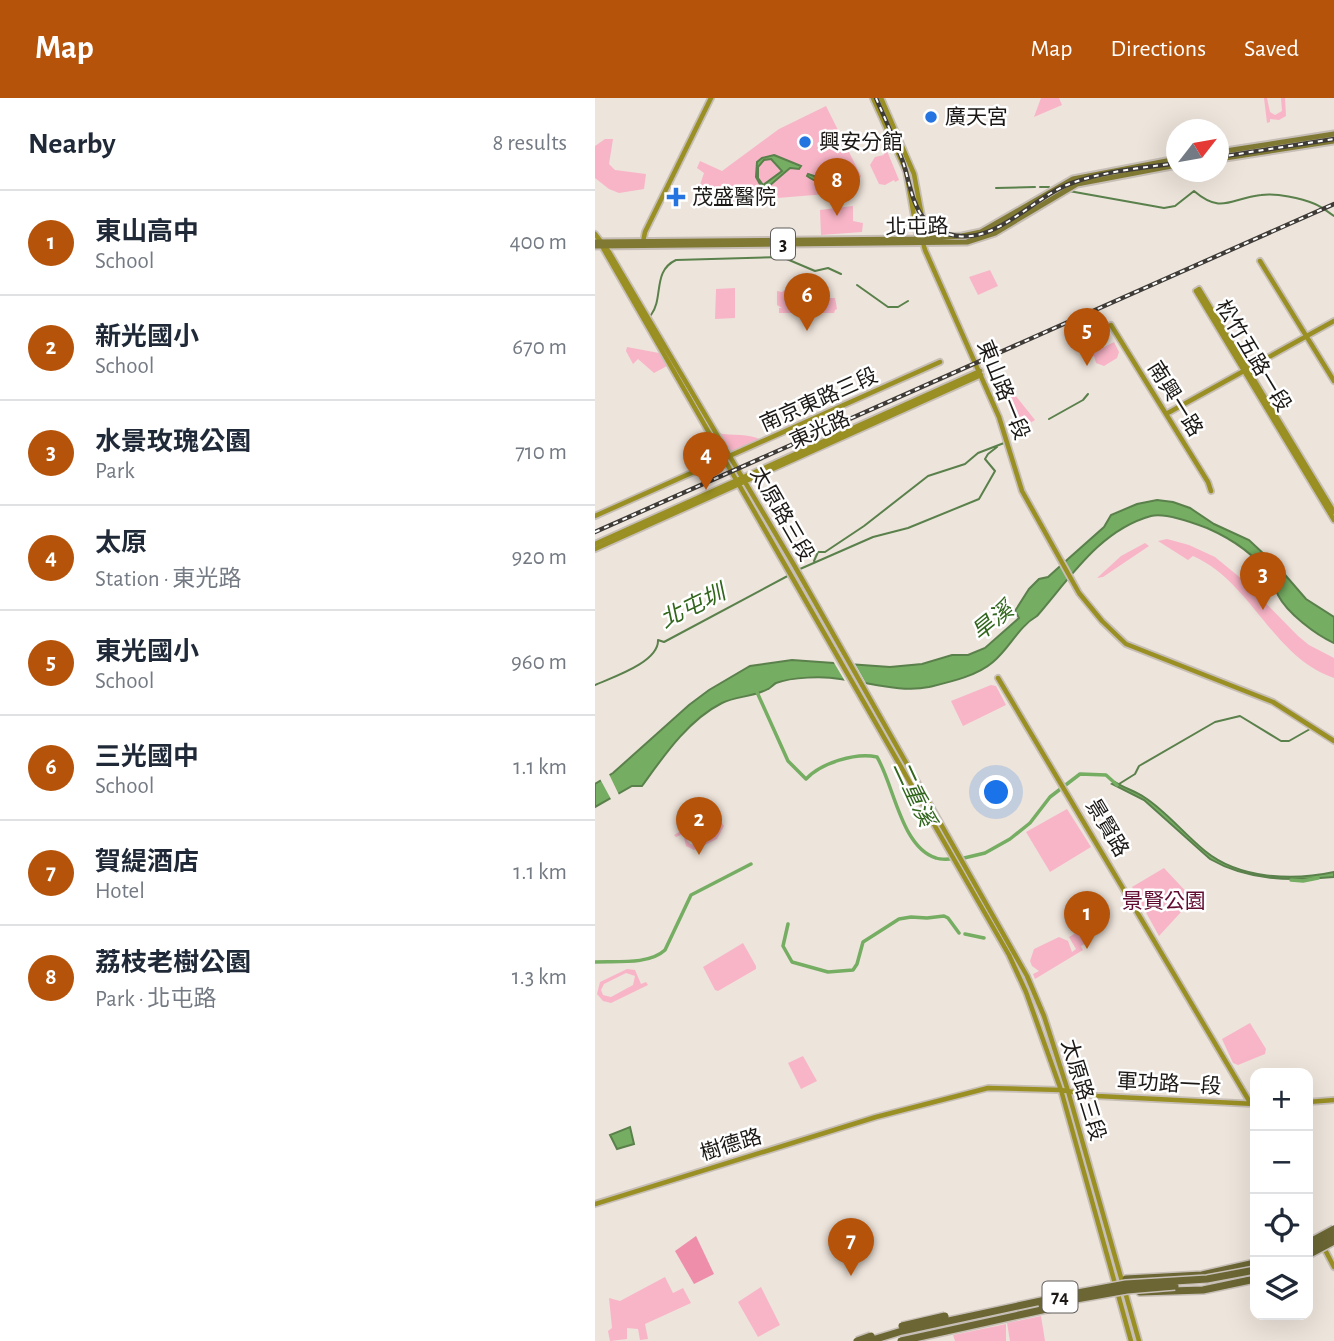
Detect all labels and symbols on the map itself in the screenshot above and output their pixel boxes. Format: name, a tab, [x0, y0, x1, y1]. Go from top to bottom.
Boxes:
place label: 廣天宮	[945, 106, 1008, 128]
marker: 廣天宮	[923, 109, 939, 125]
north arrow	[1166, 119, 1229, 182]
place label: 興安分館	[819, 130, 903, 153]
marker: 興安分館	[797, 134, 813, 150]
pin: 8	[814, 158, 860, 216]
place label: 茂盛醫院	[692, 186, 776, 208]
marker: 茂盛醫院	[666, 187, 686, 207]
street label: 北屯路	[885, 215, 949, 238]
road number: 3	[771, 228, 795, 260]
pin: 6	[784, 273, 830, 331]
street label: 松竹五路一段	[1212, 296, 1295, 415]
pin: 5	[1064, 308, 1110, 366]
street label: 東山路一段	[974, 337, 1033, 443]
street label: 南興一路	[1144, 357, 1207, 440]
street label: 南京東路三段	[757, 364, 881, 435]
street label: 東光路	[787, 407, 853, 452]
pin: 4	[683, 432, 729, 490]
street label: 太原路三段	[747, 463, 818, 565]
pin: 3	[1240, 552, 1286, 610]
water label: 北屯圳	[656, 578, 732, 632]
water label: 旱溪	[967, 595, 1020, 645]
water label: 二重溪	[888, 757, 941, 833]
your location	[979, 775, 1013, 809]
street label: 景賢路	[1082, 795, 1133, 860]
pin: 2	[676, 797, 722, 855]
pin: 1	[1064, 891, 1110, 949]
park label: 景賢公園	[1122, 891, 1206, 912]
street label: 太原路三段	[1058, 1036, 1109, 1143]
street label: 軍功路一段	[1116, 1070, 1222, 1097]
street label: 樹德路	[698, 1125, 764, 1164]
pin: 7	[828, 1218, 874, 1276]
road number: 74	[1043, 1282, 1077, 1312]

